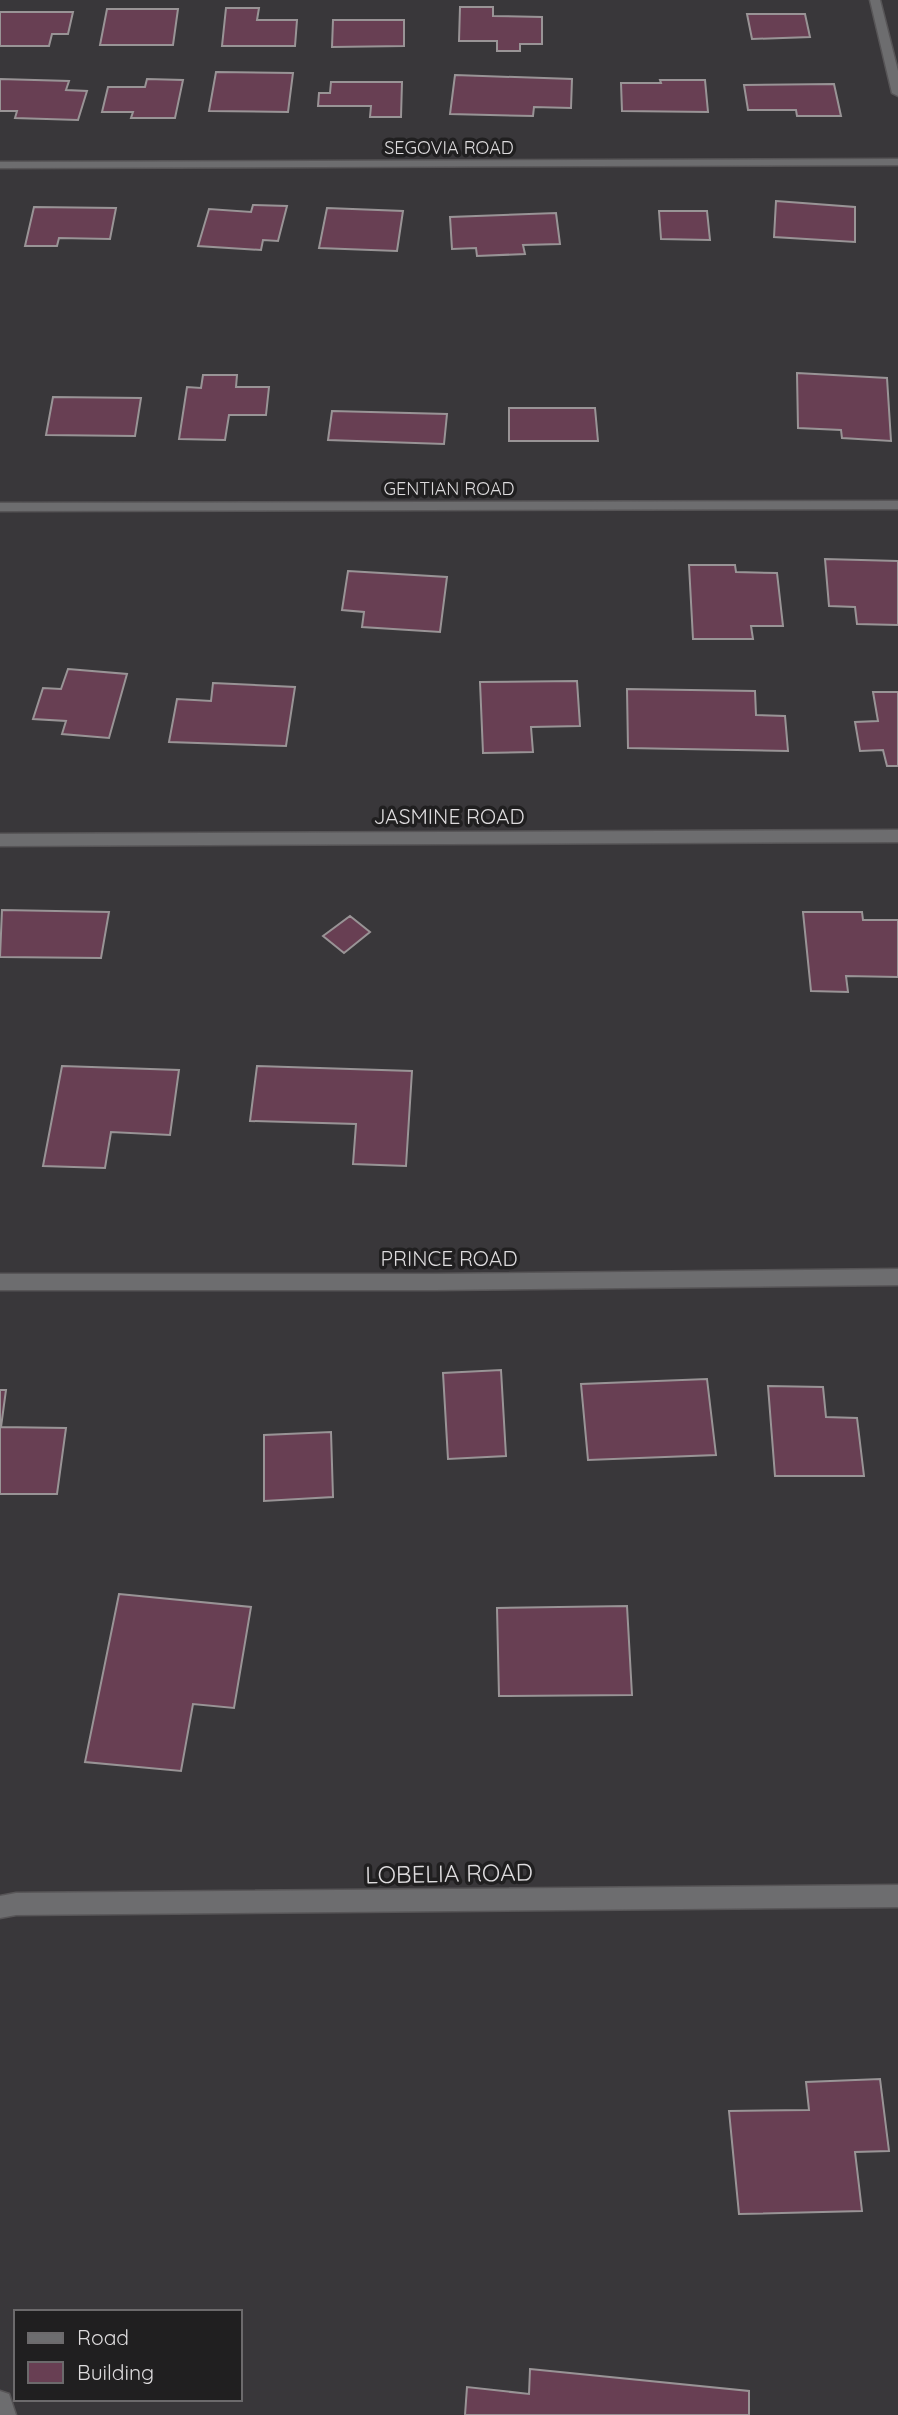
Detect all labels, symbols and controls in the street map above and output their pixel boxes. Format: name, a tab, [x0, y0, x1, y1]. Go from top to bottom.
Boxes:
street label: SEGOVIA ROAD	[384, 136, 514, 159]
street label: GENTIAN ROAD	[383, 477, 515, 500]
street label: JASMINE ROAD	[373, 803, 525, 829]
street label: PRINCE ROAD	[380, 1245, 518, 1271]
street label: LOBELIA ROAD	[365, 1857, 533, 1889]
legend	[14, 2310, 242, 2401]
text: Road	[77, 2324, 129, 2350]
text: Building	[77, 2359, 154, 2385]

